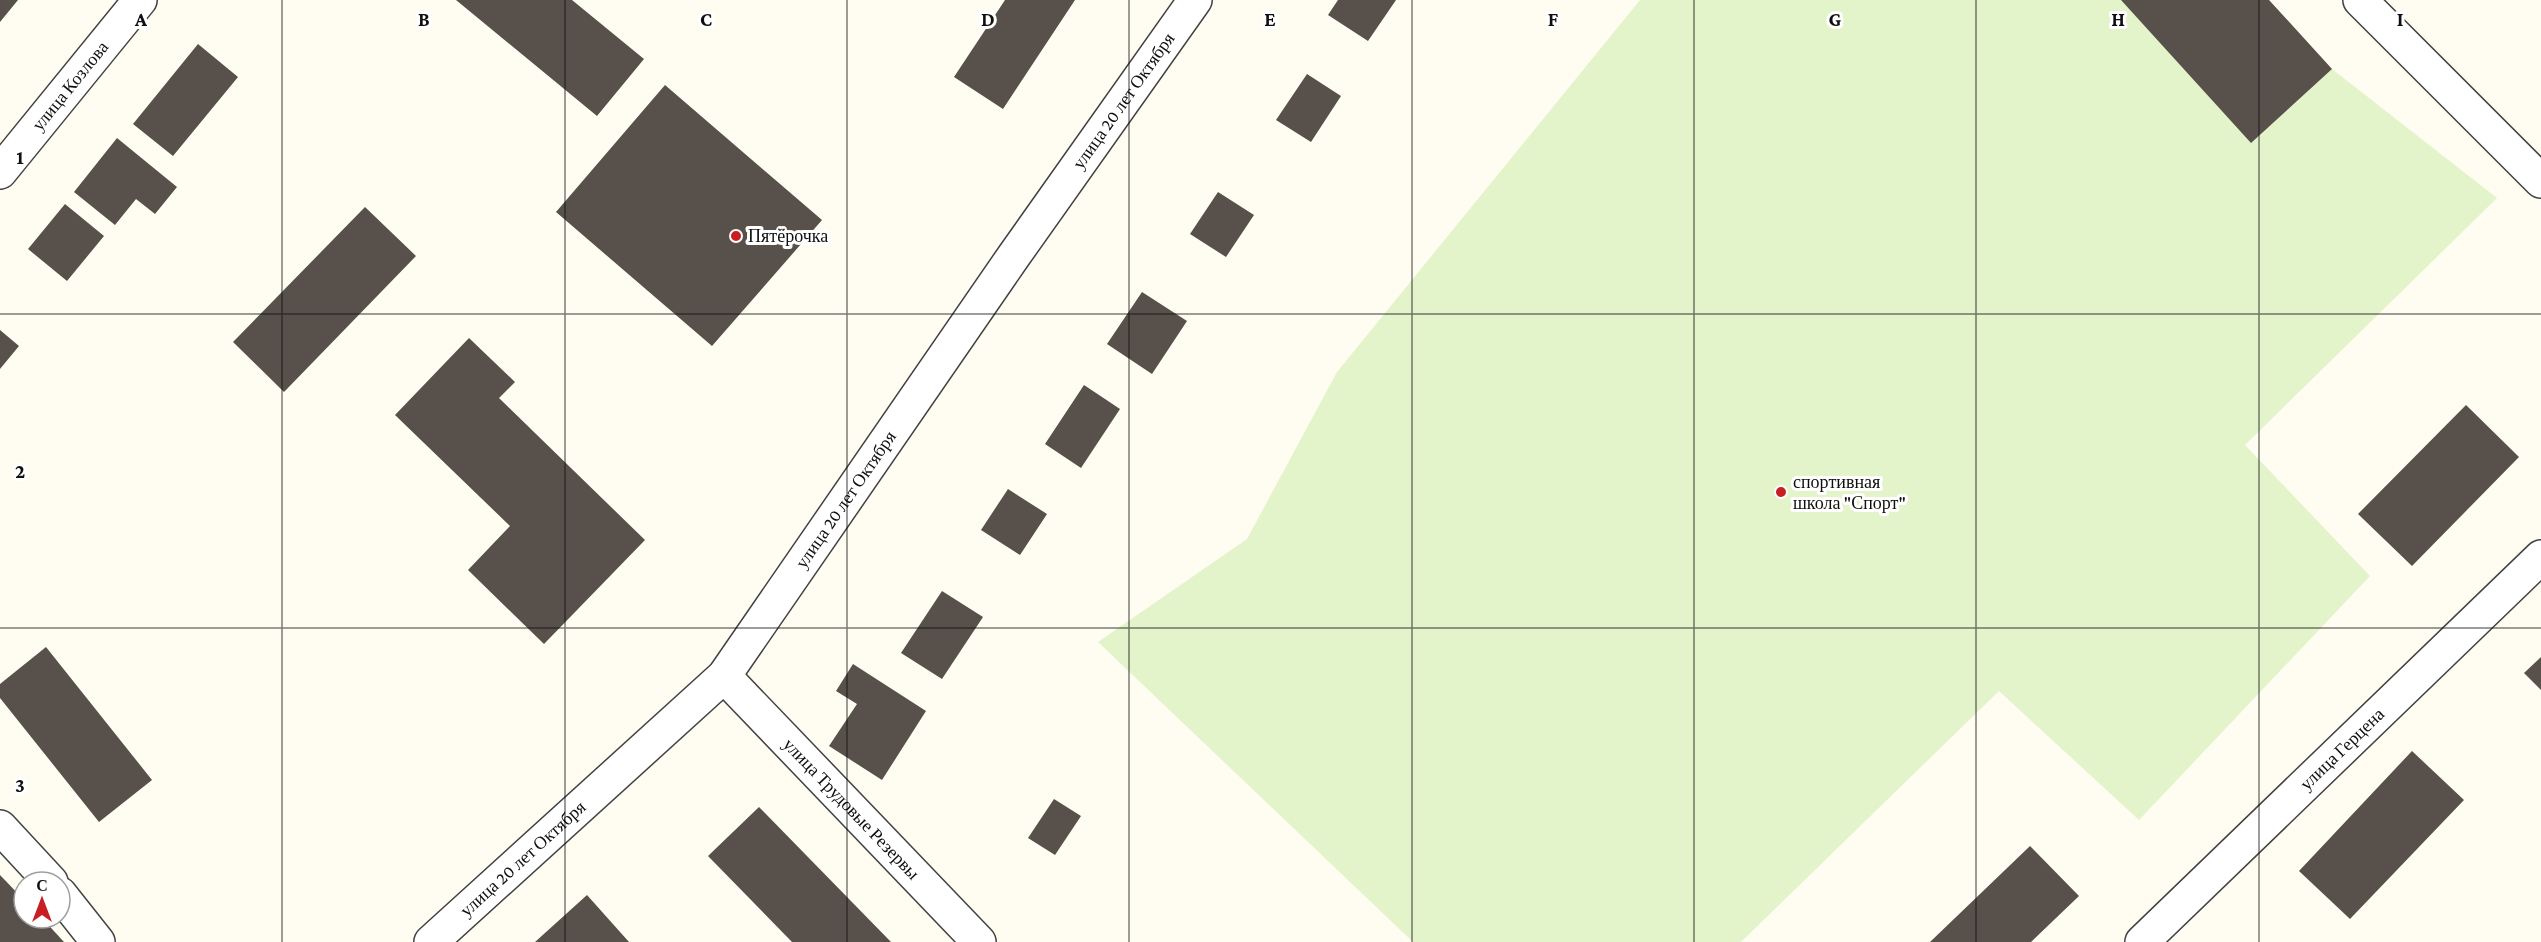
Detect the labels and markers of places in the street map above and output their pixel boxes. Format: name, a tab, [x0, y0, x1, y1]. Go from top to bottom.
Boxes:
place label: Пятёрочка	[748, 226, 828, 246]
marker: Пятёрочка	[729, 229, 743, 243]
place label: спортивная школа "Спорт"	[1793, 472, 1906, 513]
marker: спортивная школа "Спорт"	[1774, 485, 1788, 499]

